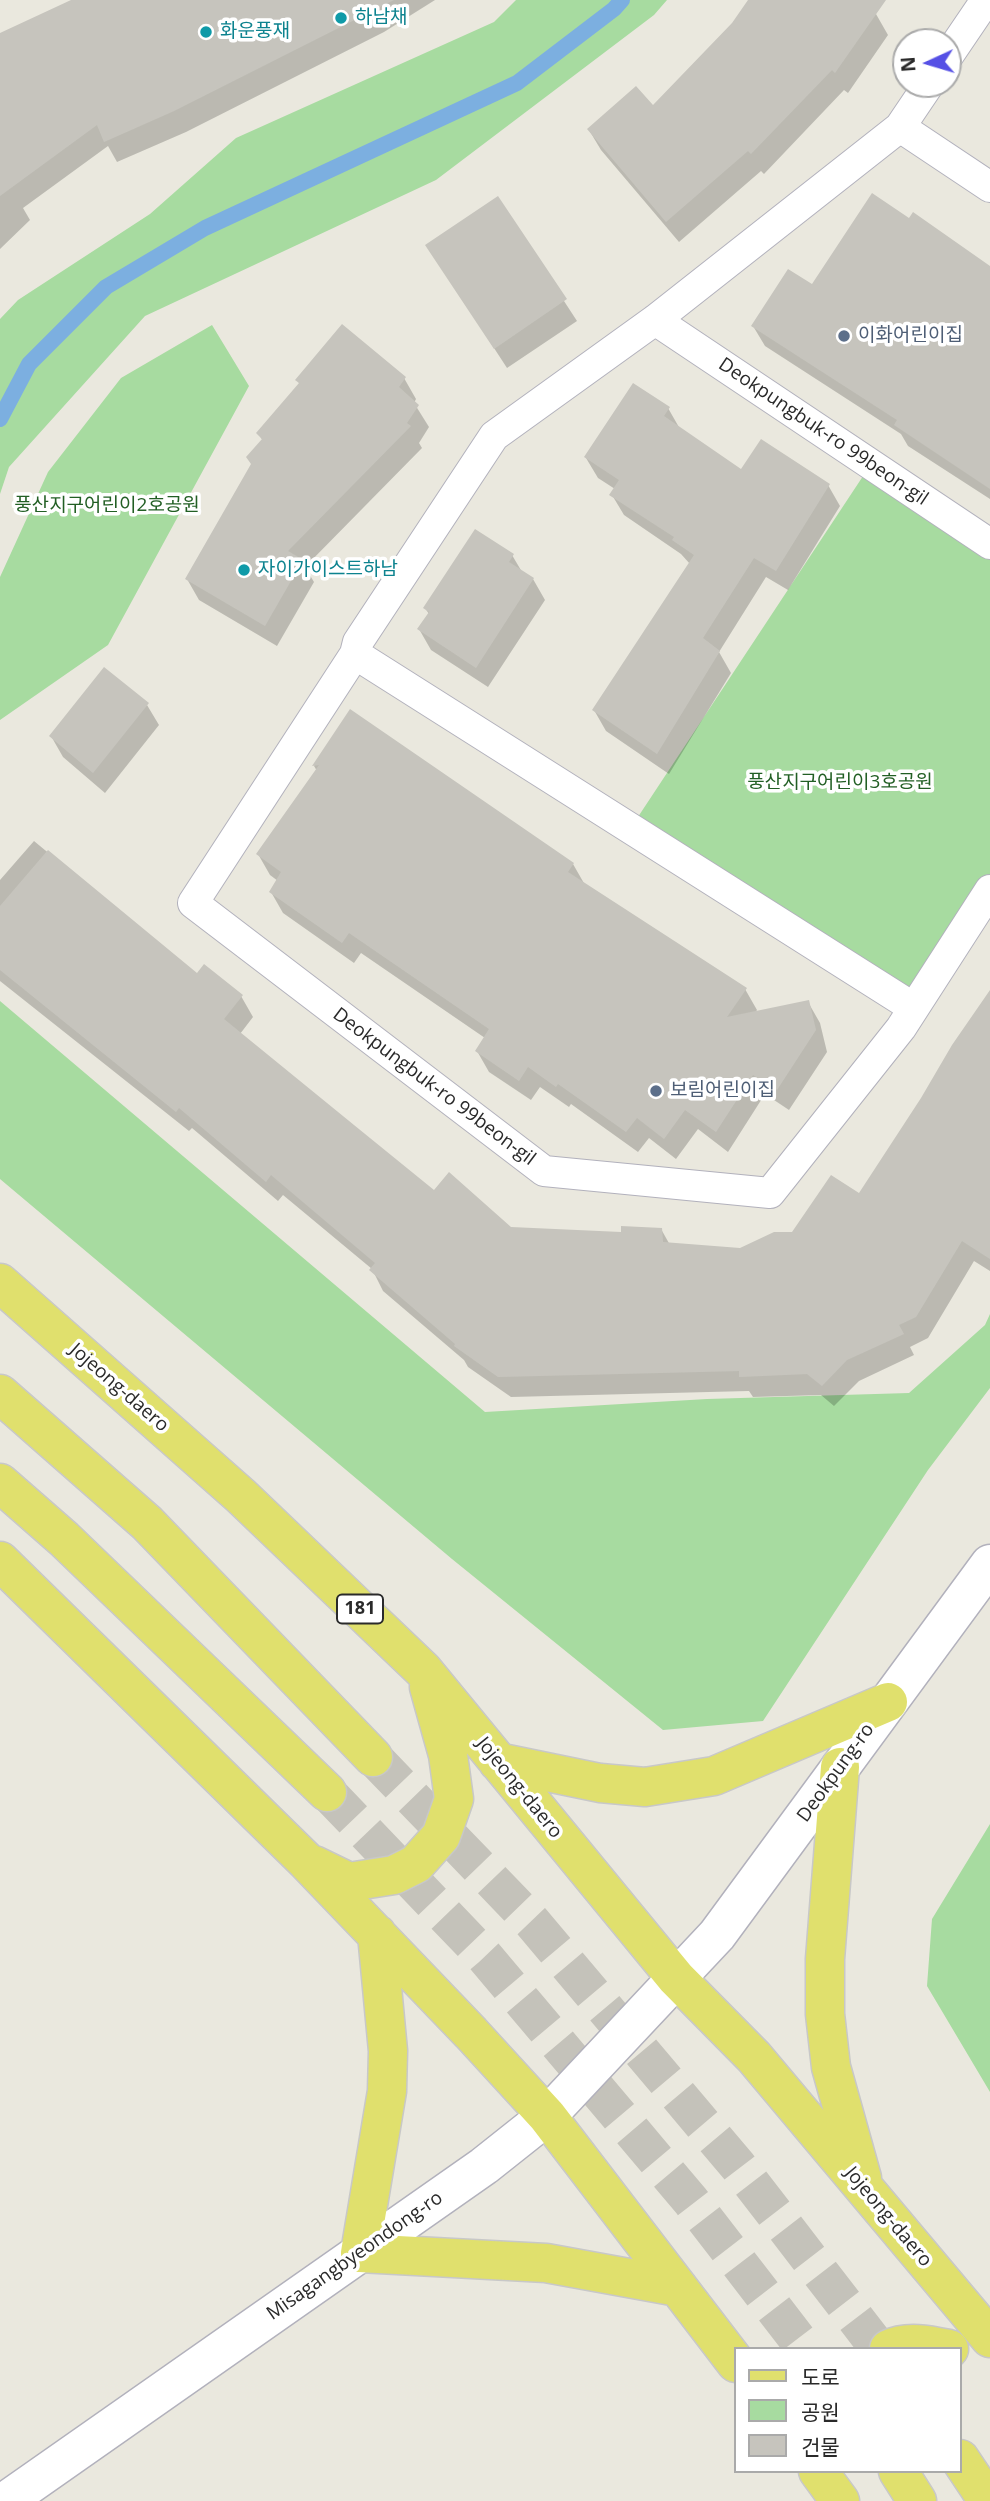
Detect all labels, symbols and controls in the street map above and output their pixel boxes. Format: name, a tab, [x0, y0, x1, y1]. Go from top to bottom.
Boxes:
place label: 하남채	[355, 7, 407, 29]
marker: 하남채	[333, 10, 349, 26]
place label: 화운풍재	[220, 21, 290, 43]
marker: 화운풍재	[198, 24, 214, 40]
north arrow	[892, 28, 962, 98]
text: N	[895, 56, 922, 73]
place label: 이화어린이집	[858, 325, 963, 347]
marker: 이화어린이집	[836, 328, 852, 344]
street label: Deokpungbuk-ro 99beon-gil	[714, 353, 932, 511]
park label: 풍산지구어린이2호공원	[14, 495, 200, 517]
place label: 자이가이스트하남	[258, 559, 398, 581]
marker: 자이가이스트하남	[236, 562, 252, 578]
park label: 풍산지구어린이3호공원	[747, 772, 933, 794]
street label: Deokpungbuk-ro 99beon-gil	[328, 1003, 540, 1171]
place label: 보림어린이집	[670, 1080, 775, 1102]
marker: 보림어린이집	[648, 1083, 664, 1099]
street label: Jojeong-daero	[65, 1339, 173, 1437]
road number: 181	[337, 1594, 383, 1624]
street label: Deokpung-ro	[793, 1719, 879, 1827]
street label: Jojeong-daero	[471, 1733, 567, 1843]
street label: Jojeong-daero	[840, 2162, 936, 2272]
street label: Misagangbyeondong-ro	[263, 2187, 447, 2325]
legend	[734, 2347, 962, 2473]
text: 도로	[801, 2363, 840, 2391]
text: 공원	[801, 2398, 840, 2426]
text: 건물	[801, 2433, 840, 2461]

